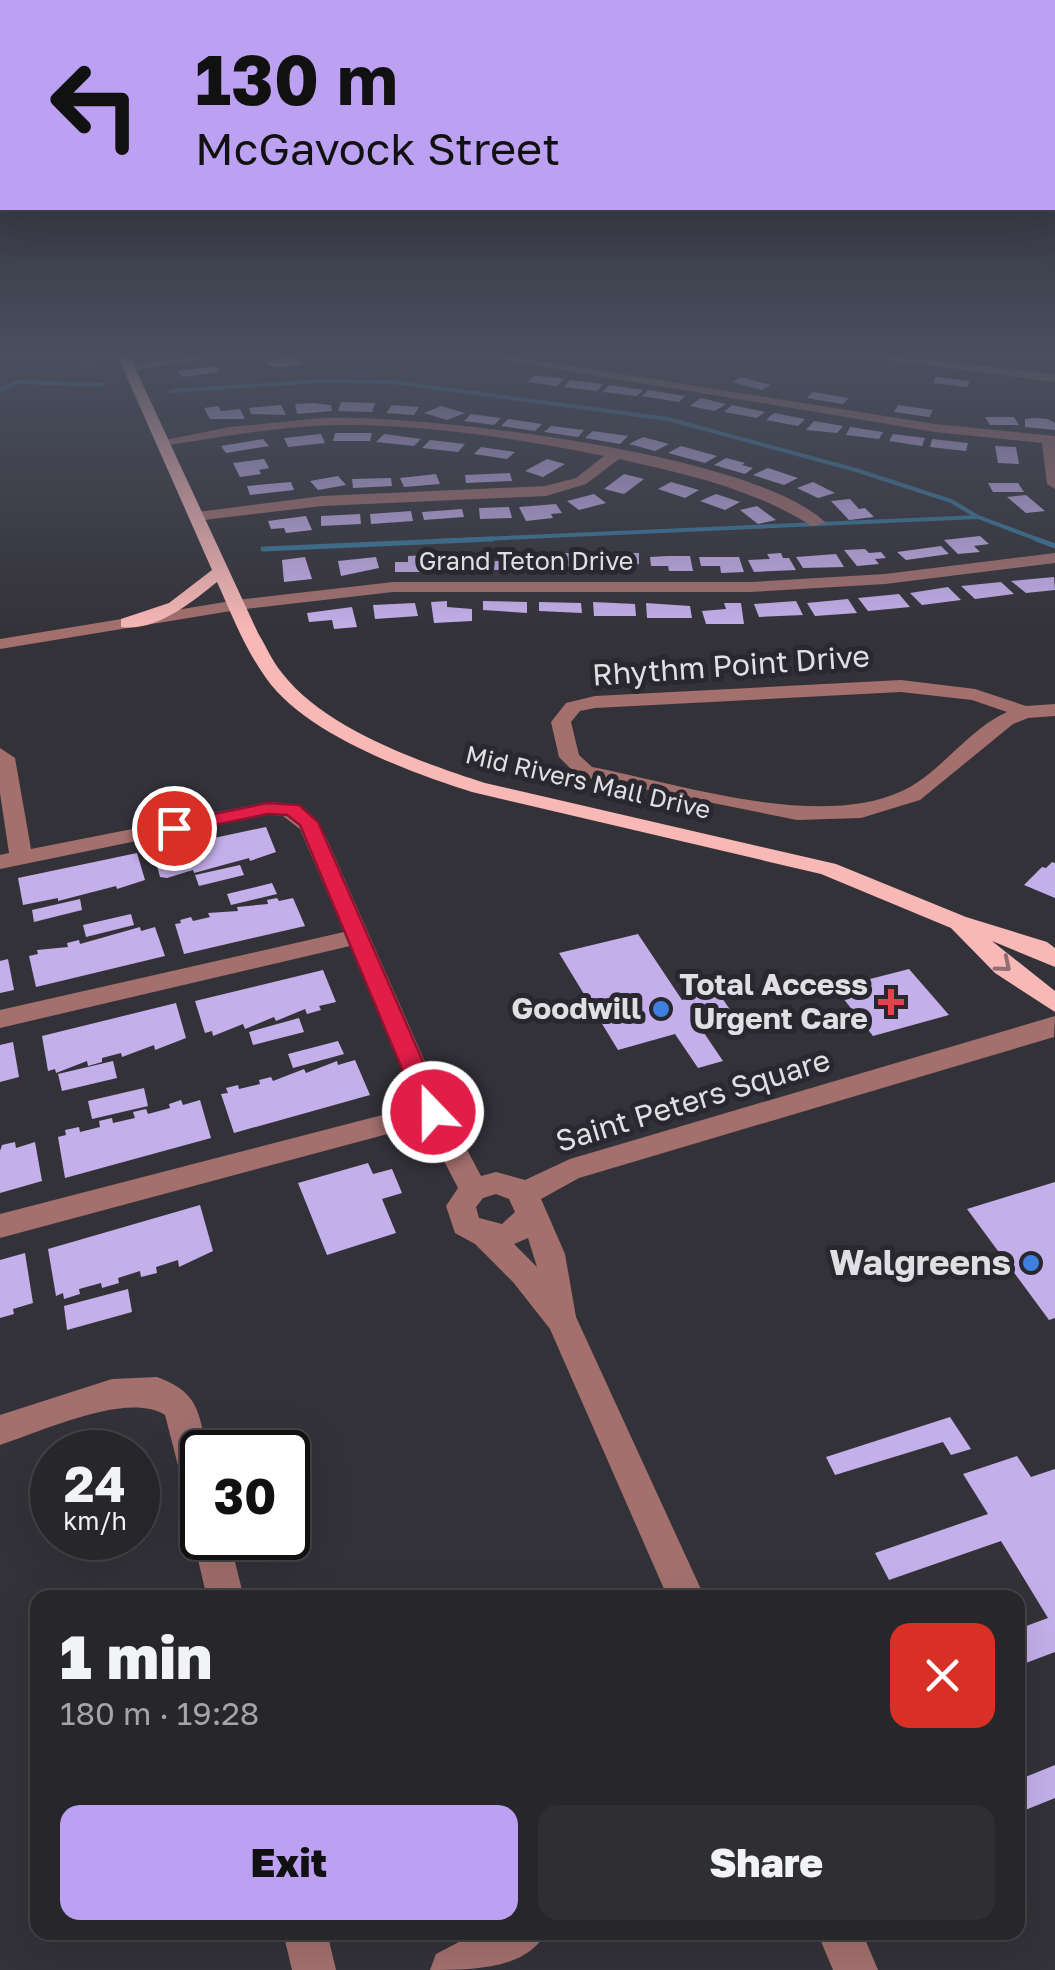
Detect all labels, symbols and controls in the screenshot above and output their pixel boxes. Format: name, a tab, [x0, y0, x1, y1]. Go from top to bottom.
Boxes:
text: 130 m	[195, 36, 398, 120]
icon: left	[30, 40, 160, 170]
text: McGavock Street	[195, 121, 560, 175]
street label: Grand Teton Drive	[419, 545, 633, 576]
street label: Rhythm Point Drive	[591, 637, 871, 693]
street label: Mid Rivers Mall Drive	[463, 738, 714, 825]
pin	[132, 786, 217, 871]
icon: arrive	[147, 801, 202, 856]
one-way arrow	[992, 954, 1011, 972]
place label: Total Access Urgent Care	[679, 966, 868, 1036]
marker: Total Access Urgent Care	[878, 989, 904, 1015]
place label: Goodwill	[511, 990, 641, 1026]
marker: Goodwill	[650, 998, 672, 1020]
street label: Saint Peters Square	[551, 1041, 834, 1159]
position arrow	[381, 1060, 485, 1164]
place label: Walgreens	[829, 1241, 1011, 1283]
marker: Walgreens	[1020, 1252, 1042, 1274]
speed limit sign: 30	[180, 1430, 310, 1560]
text: 24	[64, 1453, 126, 1513]
text: km/h	[63, 1505, 127, 1536]
text: 1 min	[60, 1620, 212, 1692]
button: close	[890, 1623, 995, 1728]
text: 180 m · 19:28	[60, 1694, 259, 1732]
button: Exit	[60, 1805, 518, 1920]
button: Share	[538, 1805, 995, 1920]

